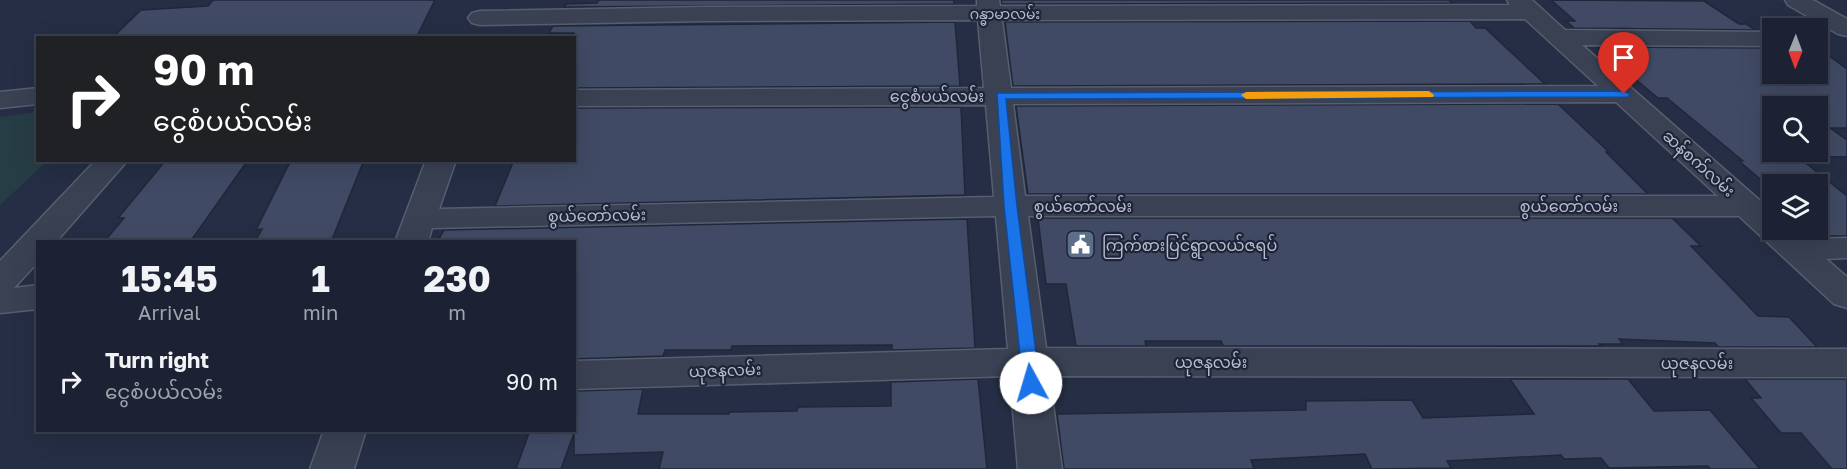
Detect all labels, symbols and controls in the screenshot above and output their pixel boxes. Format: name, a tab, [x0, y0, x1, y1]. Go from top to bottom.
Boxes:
street label: ဂန္ဓာမာလမ်း	[970, 4, 1040, 26]
north arrow	[1762, 18, 1828, 84]
map controls	[1762, 18, 1828, 240]
pin	[1598, 32, 1649, 94]
icon: arrive	[1607, 41, 1640, 74]
text: 90 m	[153, 44, 254, 94]
icon: right	[54, 60, 132, 138]
street label: ငွေစံပယ်လမ်း	[890, 85, 984, 110]
button: search	[1762, 96, 1828, 162]
text: ငွေစံပယ်လမ်း	[153, 105, 312, 137]
street label: ဆန်စက်လမ်း	[1656, 125, 1740, 204]
button: layers	[1762, 174, 1828, 240]
street label: စွယ်တော်လမ်း	[1034, 195, 1132, 220]
street label: စွယ်တော်လမ်း	[1520, 195, 1618, 220]
street label: စွယ်တော်လမ်း	[548, 203, 646, 230]
public building icon: ကြက်စားပြင်ရွာလယ်ဇရပ်	[1065, 229, 1097, 261]
place label: ကြက်စားပြင်ရွာလယ်ဇရပ်	[1102, 234, 1277, 259]
text: 15:45	[121, 257, 218, 300]
text: 1	[311, 257, 330, 300]
text: 230	[423, 257, 491, 300]
text: Arrival	[138, 300, 201, 324]
text: min	[303, 300, 338, 324]
text: m	[448, 300, 466, 324]
text: Turn right	[105, 346, 209, 373]
position arrow	[999, 351, 1063, 415]
street label: ယုဇနလမ်း	[1175, 351, 1247, 377]
street label: ယုဇနလမ်း	[1661, 352, 1733, 378]
street label: ယုဇနလမ်း	[688, 358, 762, 386]
icon: right	[54, 365, 87, 398]
text: 90 m	[506, 368, 558, 395]
text: ငွေစံပယ်လမ်း	[105, 379, 223, 403]

